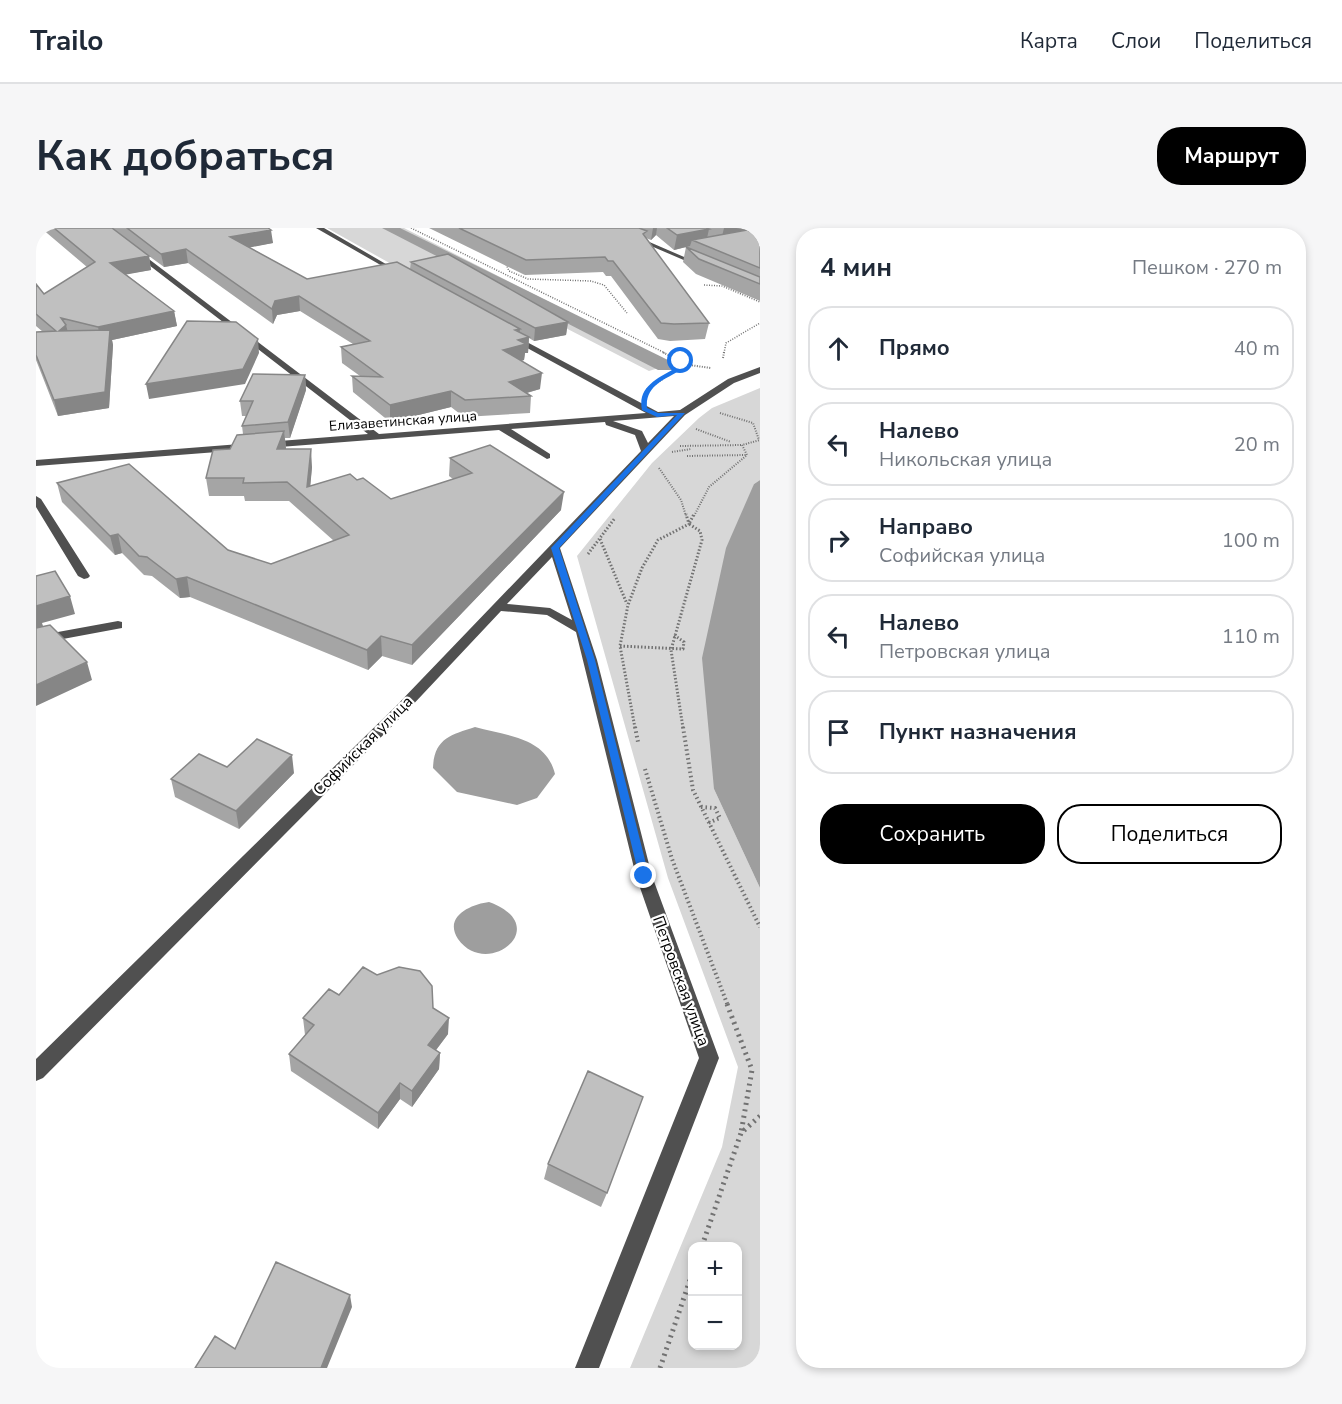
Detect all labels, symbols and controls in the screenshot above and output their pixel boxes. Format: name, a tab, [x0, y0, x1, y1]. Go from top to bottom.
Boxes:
text: Trailo	[30, 22, 103, 60]
text: Карта	[1020, 27, 1078, 55]
text: Слои	[1111, 27, 1161, 55]
text: Поделиться	[1194, 27, 1312, 55]
button: Маршрут	[1157, 127, 1306, 185]
text: Как добраться	[36, 128, 335, 185]
text: 4 мин	[820, 250, 892, 285]
text: Пешком · 270 m	[1132, 254, 1282, 281]
icon: ahead	[822, 332, 855, 365]
text: Прямо	[879, 333, 950, 363]
text: 40 m	[1234, 335, 1280, 362]
route start	[667, 347, 693, 373]
street label: Елизаветинская улица	[328, 406, 478, 436]
text: Налево	[879, 416, 959, 446]
icon: left	[822, 428, 855, 461]
text: 20 m	[1234, 431, 1280, 458]
text: Никольская улица	[879, 446, 1052, 473]
text: Направо	[879, 512, 973, 542]
icon: right	[822, 524, 855, 557]
text: 100 m	[1222, 527, 1280, 554]
text: Софийская улица	[879, 542, 1045, 569]
text: Налево	[879, 608, 959, 638]
icon: left	[822, 620, 855, 653]
text: 110 m	[1222, 623, 1280, 650]
text: Петровская улица	[879, 638, 1050, 665]
street label: Софийская улица	[308, 691, 418, 801]
icon: arrive	[822, 716, 855, 749]
text: Пункт назначения	[879, 717, 1077, 747]
button: Сохранить	[820, 804, 1045, 864]
button: Поделиться	[1057, 804, 1282, 864]
route end	[630, 862, 656, 888]
street label: Петровская улица	[647, 913, 715, 1049]
map controls	[688, 1242, 742, 1350]
button: +	[688, 1242, 742, 1296]
button: −	[688, 1296, 742, 1350]

